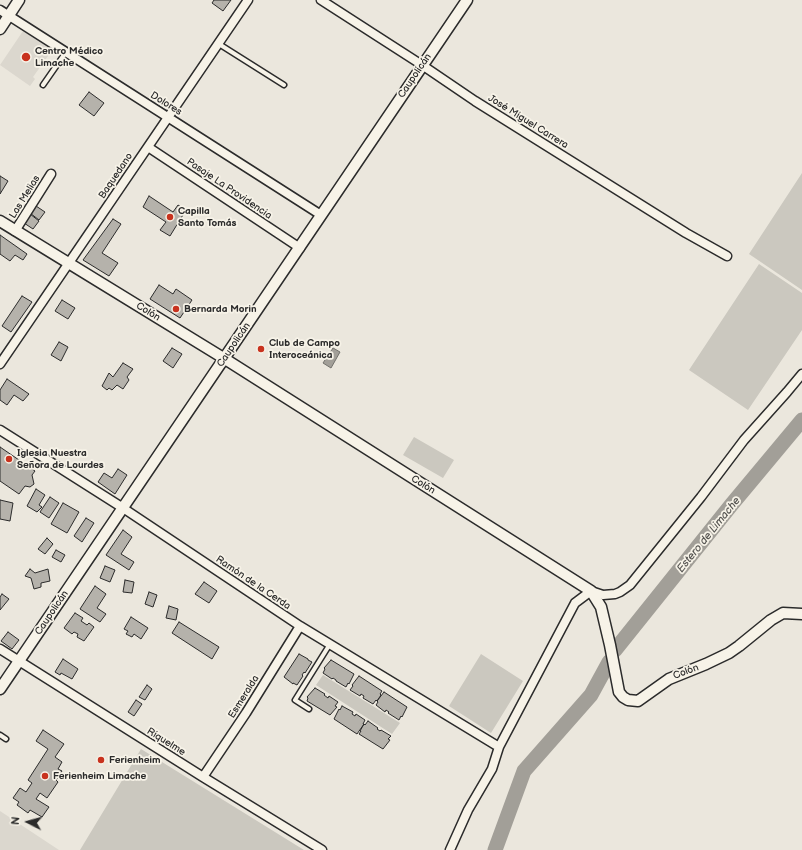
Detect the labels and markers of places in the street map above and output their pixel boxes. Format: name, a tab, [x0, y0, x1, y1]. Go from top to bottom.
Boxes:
place label: Centro Médico Limache	[35, 45, 103, 68]
marker: Centro Médico Limache	[20, 51, 32, 63]
place label: Capilla Santo Tomás	[178, 205, 236, 228]
marker: Capilla Santo Tomás	[165, 212, 175, 222]
place label: Bernarda Morin	[184, 303, 256, 315]
marker: Bernarda Morin	[171, 304, 181, 314]
place label: Club de Campo Interoceánica	[269, 337, 340, 360]
marker: Club de Campo Interoceánica	[256, 344, 266, 354]
place label: Iglesia Nuestra Señora de Lourdes	[17, 447, 104, 470]
marker: Iglesia Nuestra Señora de Lourdes	[4, 454, 14, 464]
place label: Ferienheim	[109, 754, 160, 766]
marker: Ferienheim	[96, 755, 106, 765]
place label: Ferienheim Limache	[53, 770, 146, 782]
marker: Ferienheim Limache	[40, 771, 50, 781]

